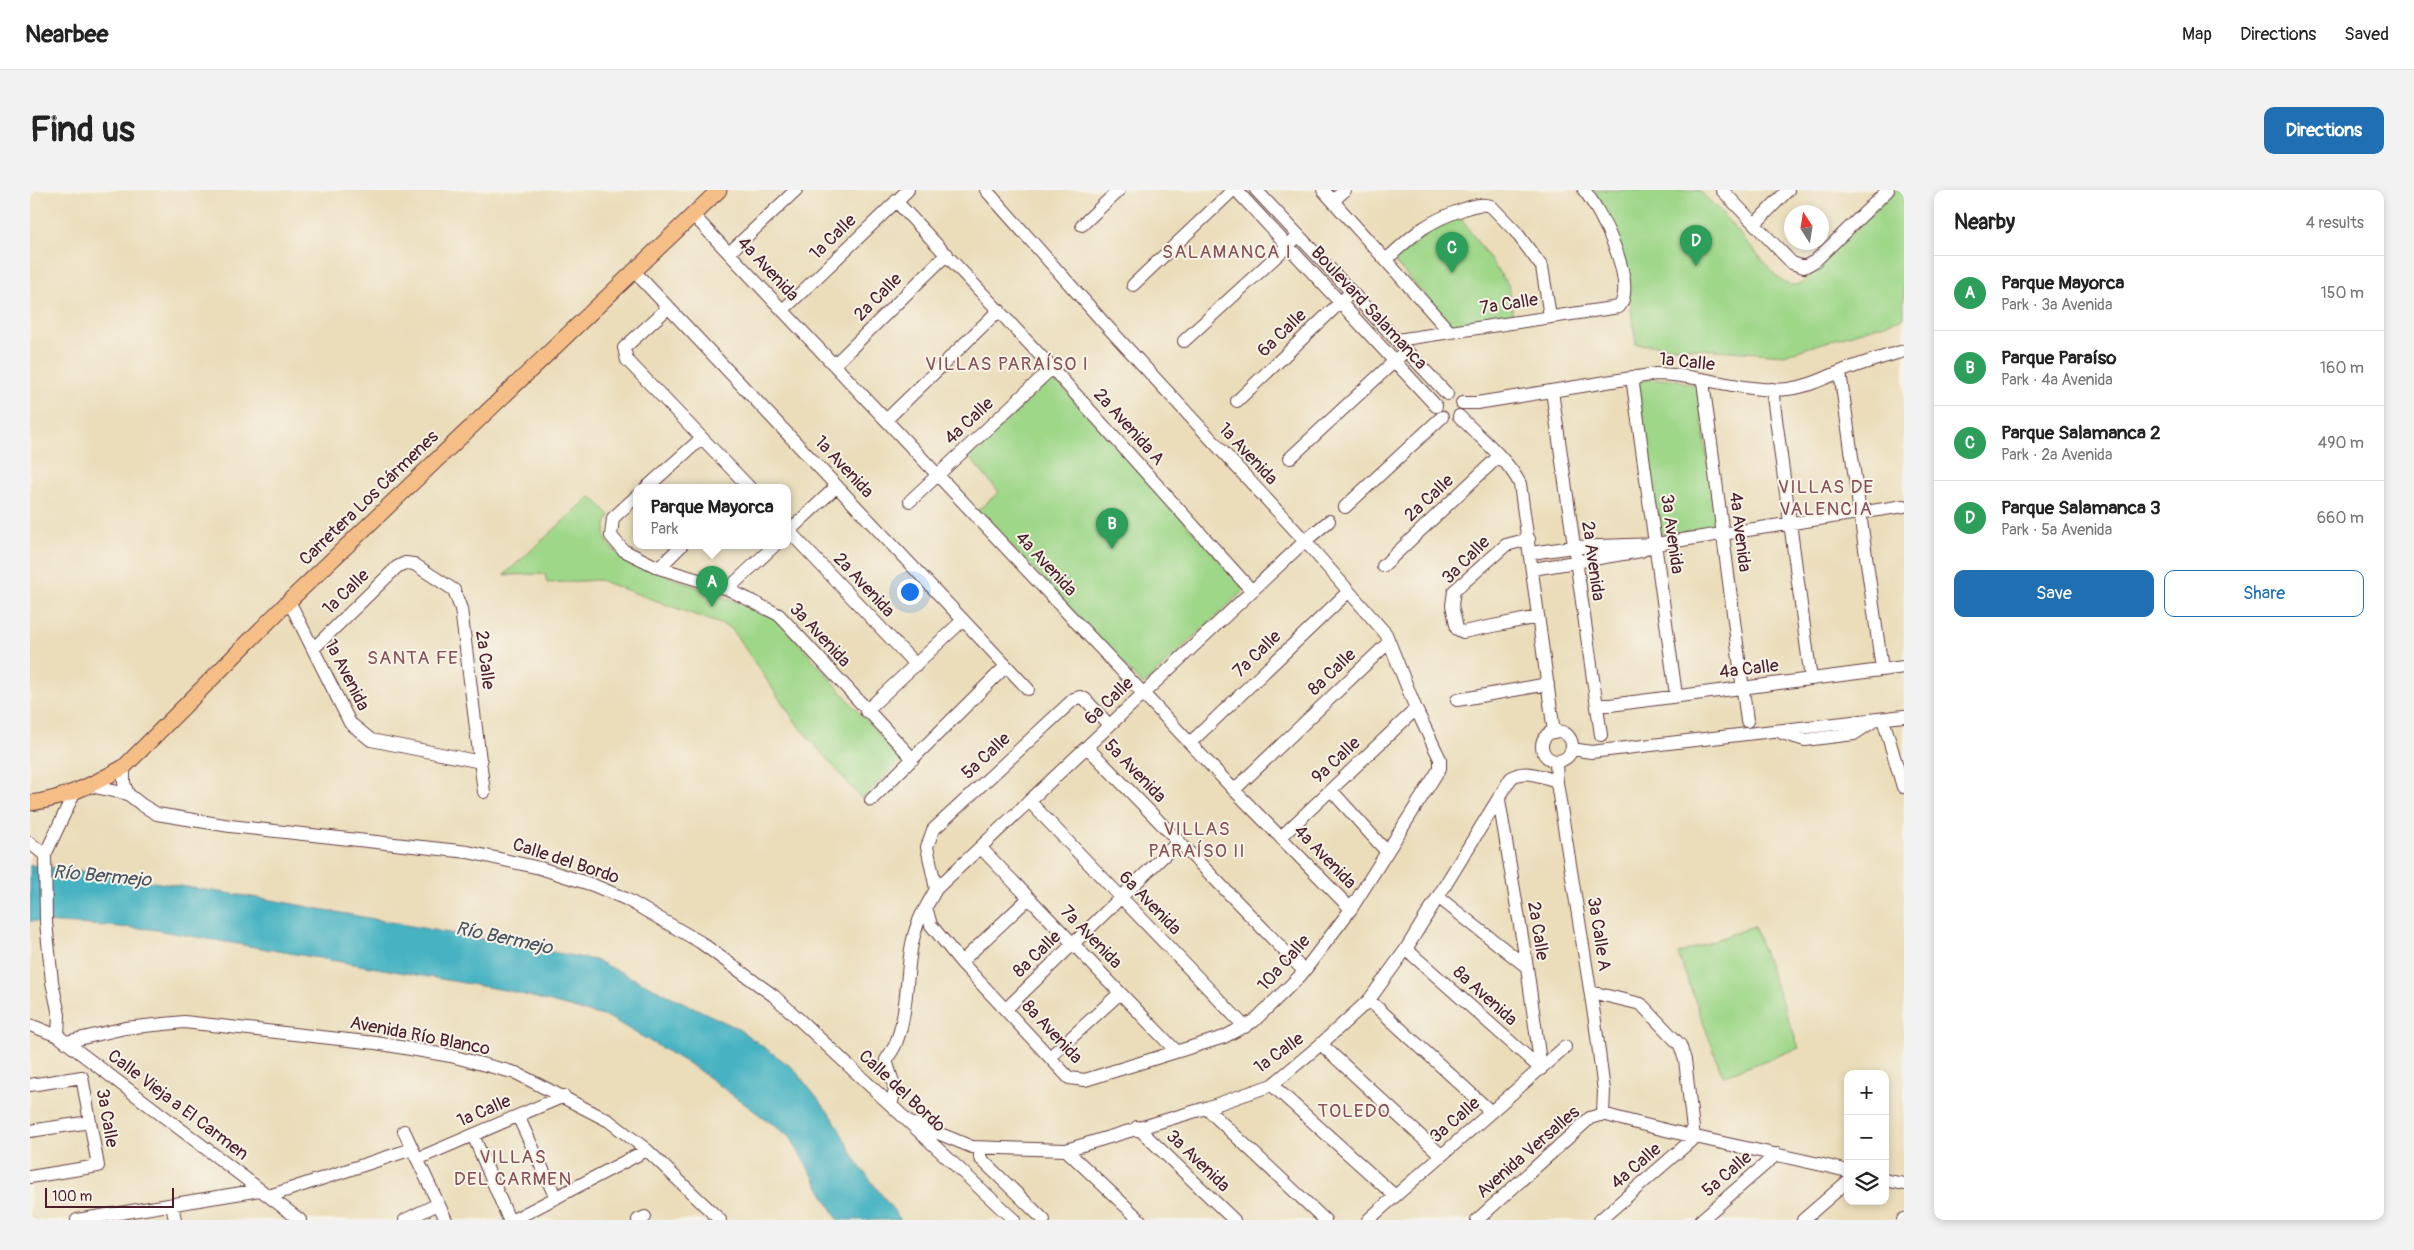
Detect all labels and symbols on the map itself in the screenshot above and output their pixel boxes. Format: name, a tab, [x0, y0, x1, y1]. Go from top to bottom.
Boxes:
north arrow	[1784, 205, 1829, 250]
street label: 1a Calle	[805, 209, 861, 265]
pin: D	[1680, 225, 1712, 266]
street label: 4a Avenida	[732, 232, 804, 306]
pin: C	[1436, 232, 1468, 273]
district label: SALAMANCA I	[1162, 240, 1292, 264]
street label: Boulevard Salamanca	[1306, 242, 1432, 374]
street label: 2a Calle	[849, 268, 907, 326]
street label: 7a Calle	[1478, 288, 1540, 320]
street label: 6a Calle	[1253, 304, 1312, 362]
street label: 1a Calle	[1658, 348, 1716, 376]
district label: VILLAS PARAÍSO I	[925, 352, 1089, 376]
street label: 2a Avenida A	[1088, 384, 1170, 470]
street label: 4a Calle	[939, 392, 999, 450]
street label: 1a Avenida	[1213, 418, 1283, 490]
street label: Carretera Los Cármenes	[294, 425, 444, 571]
street label: 1a Avenida	[809, 431, 879, 503]
street label: 2a Calle	[1399, 469, 1459, 527]
district label: VILLAS DE VALENCIA	[1778, 475, 1874, 521]
street label: 4a Avenida	[1724, 491, 1756, 573]
street label: 3a Avenida	[1655, 493, 1689, 575]
pin: B	[1096, 508, 1128, 549]
street label: 2a Avenida	[1576, 520, 1610, 602]
street label: 4a Avenida	[1010, 527, 1082, 601]
street label: 3a Calle	[1437, 531, 1495, 589]
street label: 2a Avenida	[828, 548, 900, 622]
street label: 1a Calle	[318, 564, 374, 620]
pin: A	[696, 566, 728, 607]
your location	[897, 579, 923, 605]
street label: 3a Avenida	[784, 598, 856, 672]
street label: 7a Calle	[1228, 625, 1286, 683]
street label: 2a Calle	[470, 629, 500, 691]
street label: 1a Avenida	[319, 635, 375, 715]
street label: 8a Calle	[1303, 643, 1361, 701]
district label: SANTA FE	[367, 646, 459, 670]
street label: 4a Calle	[1718, 654, 1780, 684]
street label: 6a Calle	[1080, 672, 1139, 730]
street label: 5a Calle	[957, 727, 1015, 785]
street label: 9a Calle	[1307, 732, 1365, 788]
street label: 5a Avenida	[1099, 734, 1171, 808]
district label: VILLAS PARAÍSO II	[1148, 817, 1246, 863]
street label: 4a Avenida	[1289, 820, 1361, 894]
street label: Calle del Bordo	[510, 833, 623, 889]
water label: Río Bermejo	[52, 860, 154, 892]
street label: 6a Avenida	[1114, 866, 1186, 940]
street label: 3a Calle A	[1582, 895, 1616, 973]
street label: 7a Avenida	[1055, 900, 1127, 974]
street label: 2a Calle	[1522, 900, 1554, 962]
water label: Río Bermejo	[453, 916, 556, 960]
street label: 8a Calle	[1008, 925, 1066, 983]
street label: 10a Calle	[1253, 930, 1316, 996]
street label: 8a Avenida	[1448, 961, 1522, 1031]
street label: 8a Avenida	[1017, 995, 1087, 1069]
street label: Avenida Río Blanco	[348, 1011, 492, 1061]
street label: 1a Calle	[1249, 1027, 1309, 1079]
street label: Calle Vieja a El Carmen	[103, 1045, 253, 1165]
street label: Calle del Bordo	[854, 1045, 951, 1137]
street label: 3a Calle	[91, 1087, 123, 1149]
street label: 1a Calle	[454, 1089, 514, 1133]
street label: 3a Calle	[1425, 1092, 1485, 1148]
district label: TOLEDO	[1317, 1099, 1391, 1123]
street label: Avenida Versalles	[1472, 1101, 1584, 1203]
street label: 3a Avenida	[1161, 1125, 1235, 1197]
street label: 4a Calle	[1606, 1138, 1666, 1194]
district label: VILLAS DEL CARMEN	[454, 1145, 572, 1191]
street label: 5a Calle	[1697, 1146, 1757, 1202]
scale bar	[45, 1185, 174, 1208]

